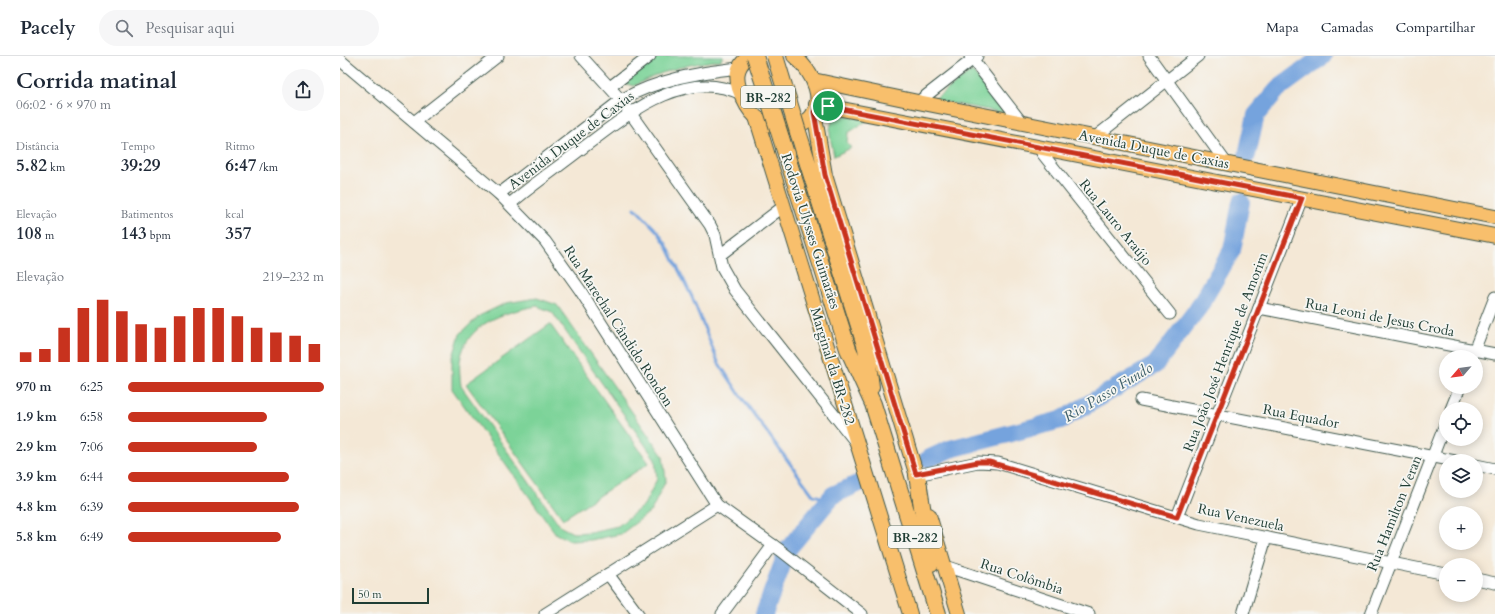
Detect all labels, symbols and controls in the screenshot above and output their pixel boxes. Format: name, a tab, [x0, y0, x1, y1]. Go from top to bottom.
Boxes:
search box	[99, 10, 379, 46]
text: Pacely	[20, 15, 75, 41]
icon: search	[113, 17, 135, 39]
text: Pesquisar aqui	[145, 18, 235, 38]
text: Mapa	[1266, 18, 1299, 37]
text: Camadas	[1321, 18, 1374, 37]
text: Compartilhar	[1396, 18, 1475, 37]
text: Corrida matinal	[16, 66, 177, 96]
button: share	[282, 69, 324, 111]
road number: BR-282	[741, 86, 795, 108]
street label: Avenida Duque de Caxias	[505, 87, 638, 194]
pin	[811, 89, 845, 123]
icon: arrive	[817, 95, 839, 117]
text: 06:02 · 6 × 970 m	[16, 96, 111, 114]
street label: Avenida Duque de Caxias	[1077, 126, 1231, 173]
text: Distância	[16, 139, 59, 154]
text: Tempo	[121, 139, 155, 154]
text: Ritmo	[225, 139, 255, 154]
street label: Rodovia Ulysses Guimarães	[776, 151, 845, 312]
text: 5.82	[16, 154, 47, 177]
text: 39:29	[121, 154, 160, 177]
text: 6:47	[225, 154, 256, 177]
text: km	[47, 160, 65, 175]
text: /km	[256, 160, 278, 175]
street label: Rua Lauro Araújo	[1075, 175, 1157, 270]
text: Elevação	[16, 207, 57, 222]
text: Batimentos	[121, 207, 173, 222]
text: kcal	[225, 207, 244, 222]
text: 108	[16, 222, 42, 245]
text: 143	[121, 222, 147, 245]
text: 357	[225, 222, 251, 245]
text: m	[42, 228, 54, 243]
text: bpm	[147, 228, 171, 243]
street label: Rua Marechal Cândido Rondon	[559, 242, 678, 410]
street label: Rua João José Henrique de Amorim	[1179, 250, 1272, 455]
text: Elevação	[16, 268, 64, 286]
text: 219–232 m	[262, 268, 324, 286]
street label: Rua Leoni de Jesus Croda	[1304, 294, 1456, 341]
street label: Marginal da BR-282	[806, 305, 859, 427]
north arrow	[1439, 350, 1483, 394]
map controls	[1439, 350, 1483, 602]
water label: Rio Passo Fundo	[1060, 357, 1156, 427]
text: 970 m	[16, 378, 51, 396]
text: 6:25	[80, 378, 103, 396]
street label: Rua Equador	[1261, 400, 1341, 433]
button: locate	[1439, 402, 1483, 446]
text: 1.9 km	[16, 408, 57, 426]
text: 6:58	[80, 408, 103, 426]
text: 2.9 km	[16, 438, 57, 456]
text: 7:06	[80, 438, 103, 456]
street label: Rua Hamilton Veran	[1362, 452, 1426, 574]
button: layers	[1439, 454, 1483, 498]
text: 3.9 km	[16, 468, 57, 486]
text: 6:44	[80, 468, 103, 486]
text: 4.8 km	[16, 498, 57, 516]
text: 6:39	[80, 498, 103, 516]
street label: Rua Venezuela	[1196, 499, 1286, 536]
button: +	[1439, 506, 1483, 550]
road number: BR-282	[888, 526, 942, 548]
text: 5.8 km	[16, 528, 57, 546]
text: 6:49	[80, 528, 103, 546]
street label: Rua Colômbia	[978, 554, 1066, 599]
button: −	[1439, 558, 1483, 602]
scale bar	[352, 586, 429, 605]
text: 50 m	[358, 587, 382, 602]

